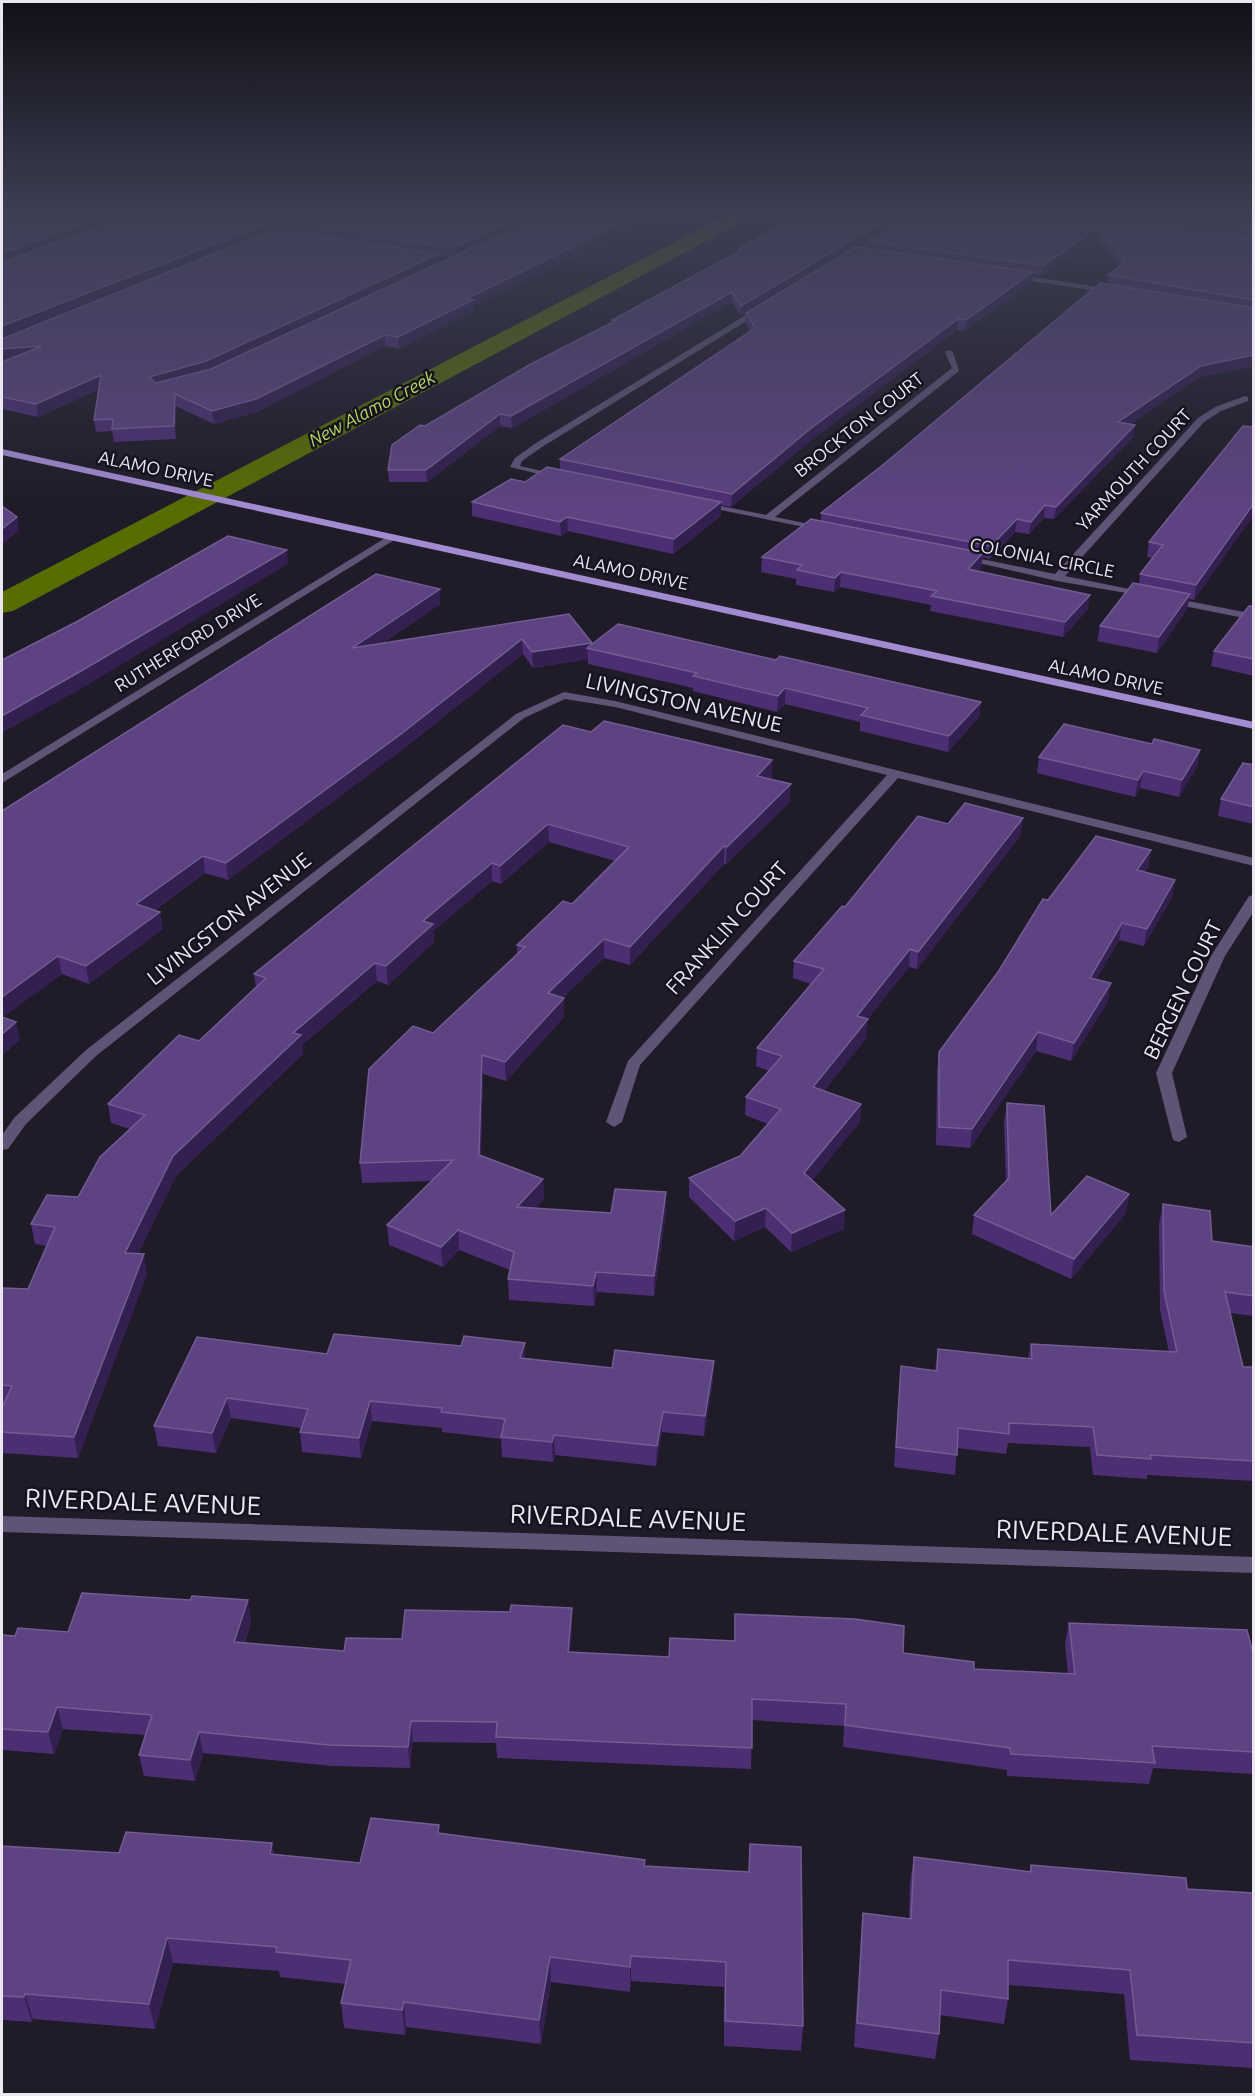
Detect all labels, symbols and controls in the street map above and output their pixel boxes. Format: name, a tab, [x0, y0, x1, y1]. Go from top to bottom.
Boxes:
water label: New Alamo Creek	[305, 366, 439, 450]
street label: BROCKTON COURT	[790, 368, 927, 481]
street label: YARMOUTH COURT	[1072, 404, 1195, 534]
street label: ALAMO DRIVE	[97, 446, 215, 490]
street label: COLONIAL CIRCLE	[968, 533, 1116, 581]
street label: ALAMO DRIVE	[572, 549, 690, 593]
street label: RUTHERFORD DRIVE	[111, 589, 264, 695]
street label: ALAMO DRIVE	[1047, 654, 1165, 698]
street label: LIVINGSTON AVENUE	[584, 668, 785, 736]
street label: LIVINGSTON AVENUE	[142, 847, 315, 990]
street label: FRANKLIN COURT	[660, 856, 792, 999]
street label: BERGEN COURT	[1138, 916, 1226, 1063]
street label: RIVERDALE AVENUE	[24, 1483, 262, 1520]
street label: RIVERDALE AVENUE	[509, 1499, 747, 1536]
street label: RIVERDALE AVENUE	[995, 1514, 1233, 1551]

